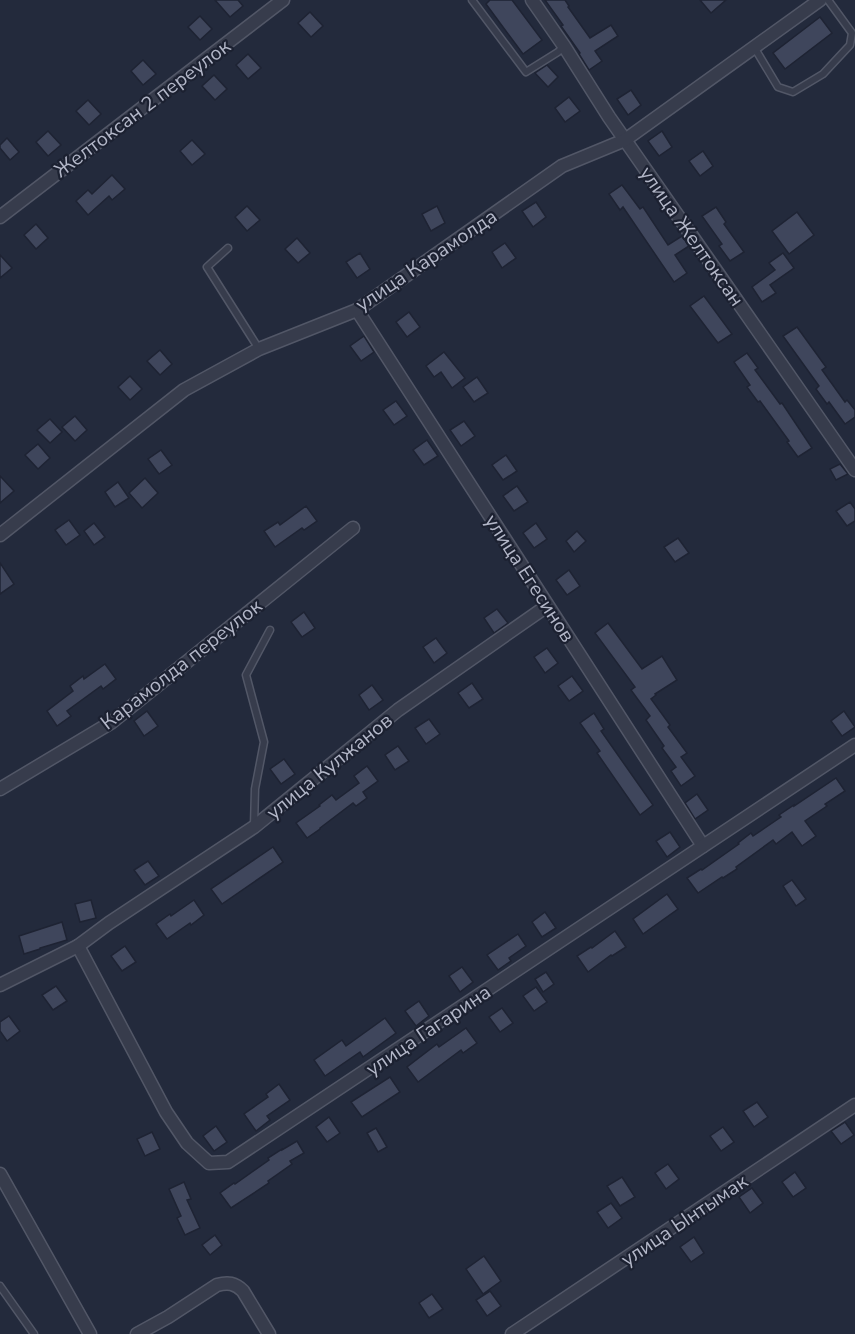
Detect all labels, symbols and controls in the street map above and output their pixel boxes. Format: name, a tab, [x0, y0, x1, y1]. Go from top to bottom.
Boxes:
street label: Желтоксан 2 переулок	[48, 33, 237, 184]
street label: улица Желтоксан	[633, 161, 750, 312]
street label: улица Карамолда	[350, 203, 502, 318]
street label: улица Егесинов	[478, 509, 581, 647]
street label: Карамолда переулок	[95, 592, 268, 736]
street label: улица Кулжанов	[261, 707, 398, 826]
street label: улица Гагарина	[360, 979, 496, 1082]
street label: улица Ынтымак	[616, 1168, 753, 1273]

